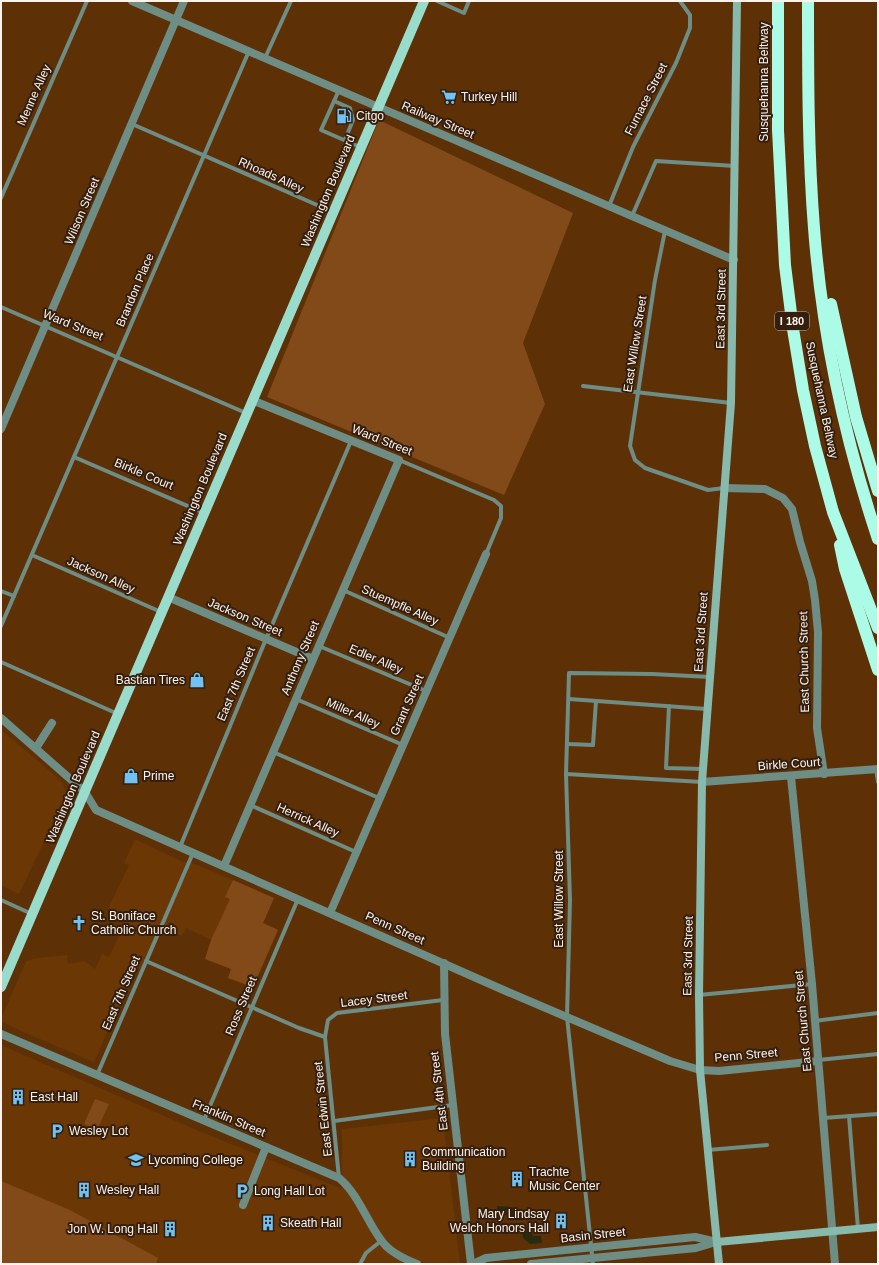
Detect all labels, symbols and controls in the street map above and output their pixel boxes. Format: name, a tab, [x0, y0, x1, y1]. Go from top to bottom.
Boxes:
street label: Susquehanna Beltway	[757, 22, 771, 142]
street label: Furnace Street	[622, 60, 671, 138]
street label: Menne Alley	[14, 62, 54, 128]
supermarket icon: Turkey Hill	[440, 88, 458, 106]
place label: Turkey Hill	[461, 90, 517, 104]
street label: Railway Street	[400, 98, 477, 142]
fuel station icon: Citgo	[335, 107, 353, 125]
place label: Citgo	[356, 109, 384, 123]
street label: Washington Boulevard	[298, 133, 358, 249]
street label: Rhoads Alley	[236, 154, 306, 196]
street label: Wilson Street	[62, 175, 103, 247]
street label: Brandon Place	[113, 251, 157, 329]
street label: East 3rd Street	[713, 268, 729, 349]
street label: East Willow Street	[620, 294, 650, 393]
street label: Ward Street	[41, 307, 106, 344]
road number: I 180	[775, 312, 809, 330]
street label: Susquehanna Beltway	[803, 340, 841, 460]
street label: Ward Street	[350, 422, 415, 459]
street label: Washington Boulevard	[170, 431, 230, 547]
street label: Birkle Court	[112, 455, 176, 493]
street label: Jackson Alley	[65, 554, 137, 596]
street label: Stuempfle Alley	[359, 582, 441, 628]
street label: East 3rd Street	[691, 591, 711, 672]
street label: Jackson Street	[206, 595, 285, 639]
street label: East Church Street	[796, 611, 812, 713]
street label: Anthony Street	[278, 618, 322, 697]
street label: Edler Alley	[347, 641, 405, 677]
street label: East 7th Street	[214, 644, 258, 723]
shop icon: Bastian Tires	[188, 671, 206, 689]
street label: Grant Street	[387, 672, 427, 738]
place label: Bastian Tires	[116, 673, 185, 687]
street label: Miller Alley	[324, 695, 382, 731]
street label: Washington Boulevard	[43, 729, 103, 845]
street label: Birkle Court	[757, 755, 821, 773]
shop icon: Prime	[122, 767, 140, 785]
place label: Prime	[143, 769, 175, 783]
street label: Herrick Alley	[275, 800, 341, 840]
street label: East Willow Street	[552, 850, 566, 948]
place label: St. Boniface Catholic Church	[91, 909, 176, 937]
street label: Penn Street	[363, 909, 427, 948]
church icon: St. Boniface Catholic Church	[70, 914, 88, 932]
street label: East 3rd Street	[680, 915, 696, 996]
street label: East 7th Street	[99, 953, 143, 1032]
street label: East Church Street	[792, 969, 814, 1072]
street label: Ross Street	[222, 974, 260, 1038]
street label: Lacey Street	[340, 988, 409, 1010]
street label: Penn Street	[714, 1045, 779, 1065]
street label: East 4th Street	[427, 1050, 451, 1131]
street label: East Edwin Street	[311, 1060, 335, 1157]
building icon: East Hall	[9, 1088, 27, 1106]
place label: East Hall	[30, 1090, 78, 1104]
street label: Franklin Street	[190, 1096, 268, 1140]
parking icon: Wesley Lot	[48, 1122, 66, 1140]
place label: Wesley Lot	[69, 1124, 129, 1138]
place label: Communication Building	[422, 1145, 505, 1173]
building icon: Communication Building	[401, 1150, 419, 1168]
school or university icon: Lycoming College	[127, 1151, 145, 1169]
place label: Lycoming College	[148, 1153, 243, 1167]
place label: Trachte Music Center	[529, 1165, 600, 1193]
building icon: Trachte Music Center	[508, 1170, 526, 1188]
building icon: Wesley Hall	[75, 1181, 93, 1199]
parking icon: Long Hall Lot	[233, 1182, 251, 1200]
place label: Wesley Hall	[96, 1183, 159, 1197]
place label: Long Hall Lot	[254, 1184, 325, 1198]
place label: Mary Lindsay Welch Honors Hall	[450, 1207, 549, 1235]
building icon: Mary Lindsay Welch Honors Hall	[552, 1212, 570, 1230]
building icon: Skeath Hall	[259, 1214, 277, 1232]
place label: Skeath Hall	[280, 1216, 341, 1230]
building icon: Jon W. Long Hall	[161, 1220, 179, 1238]
place label: Jon W. Long Hall	[67, 1222, 158, 1236]
street label: Basin Street	[560, 1225, 627, 1245]

